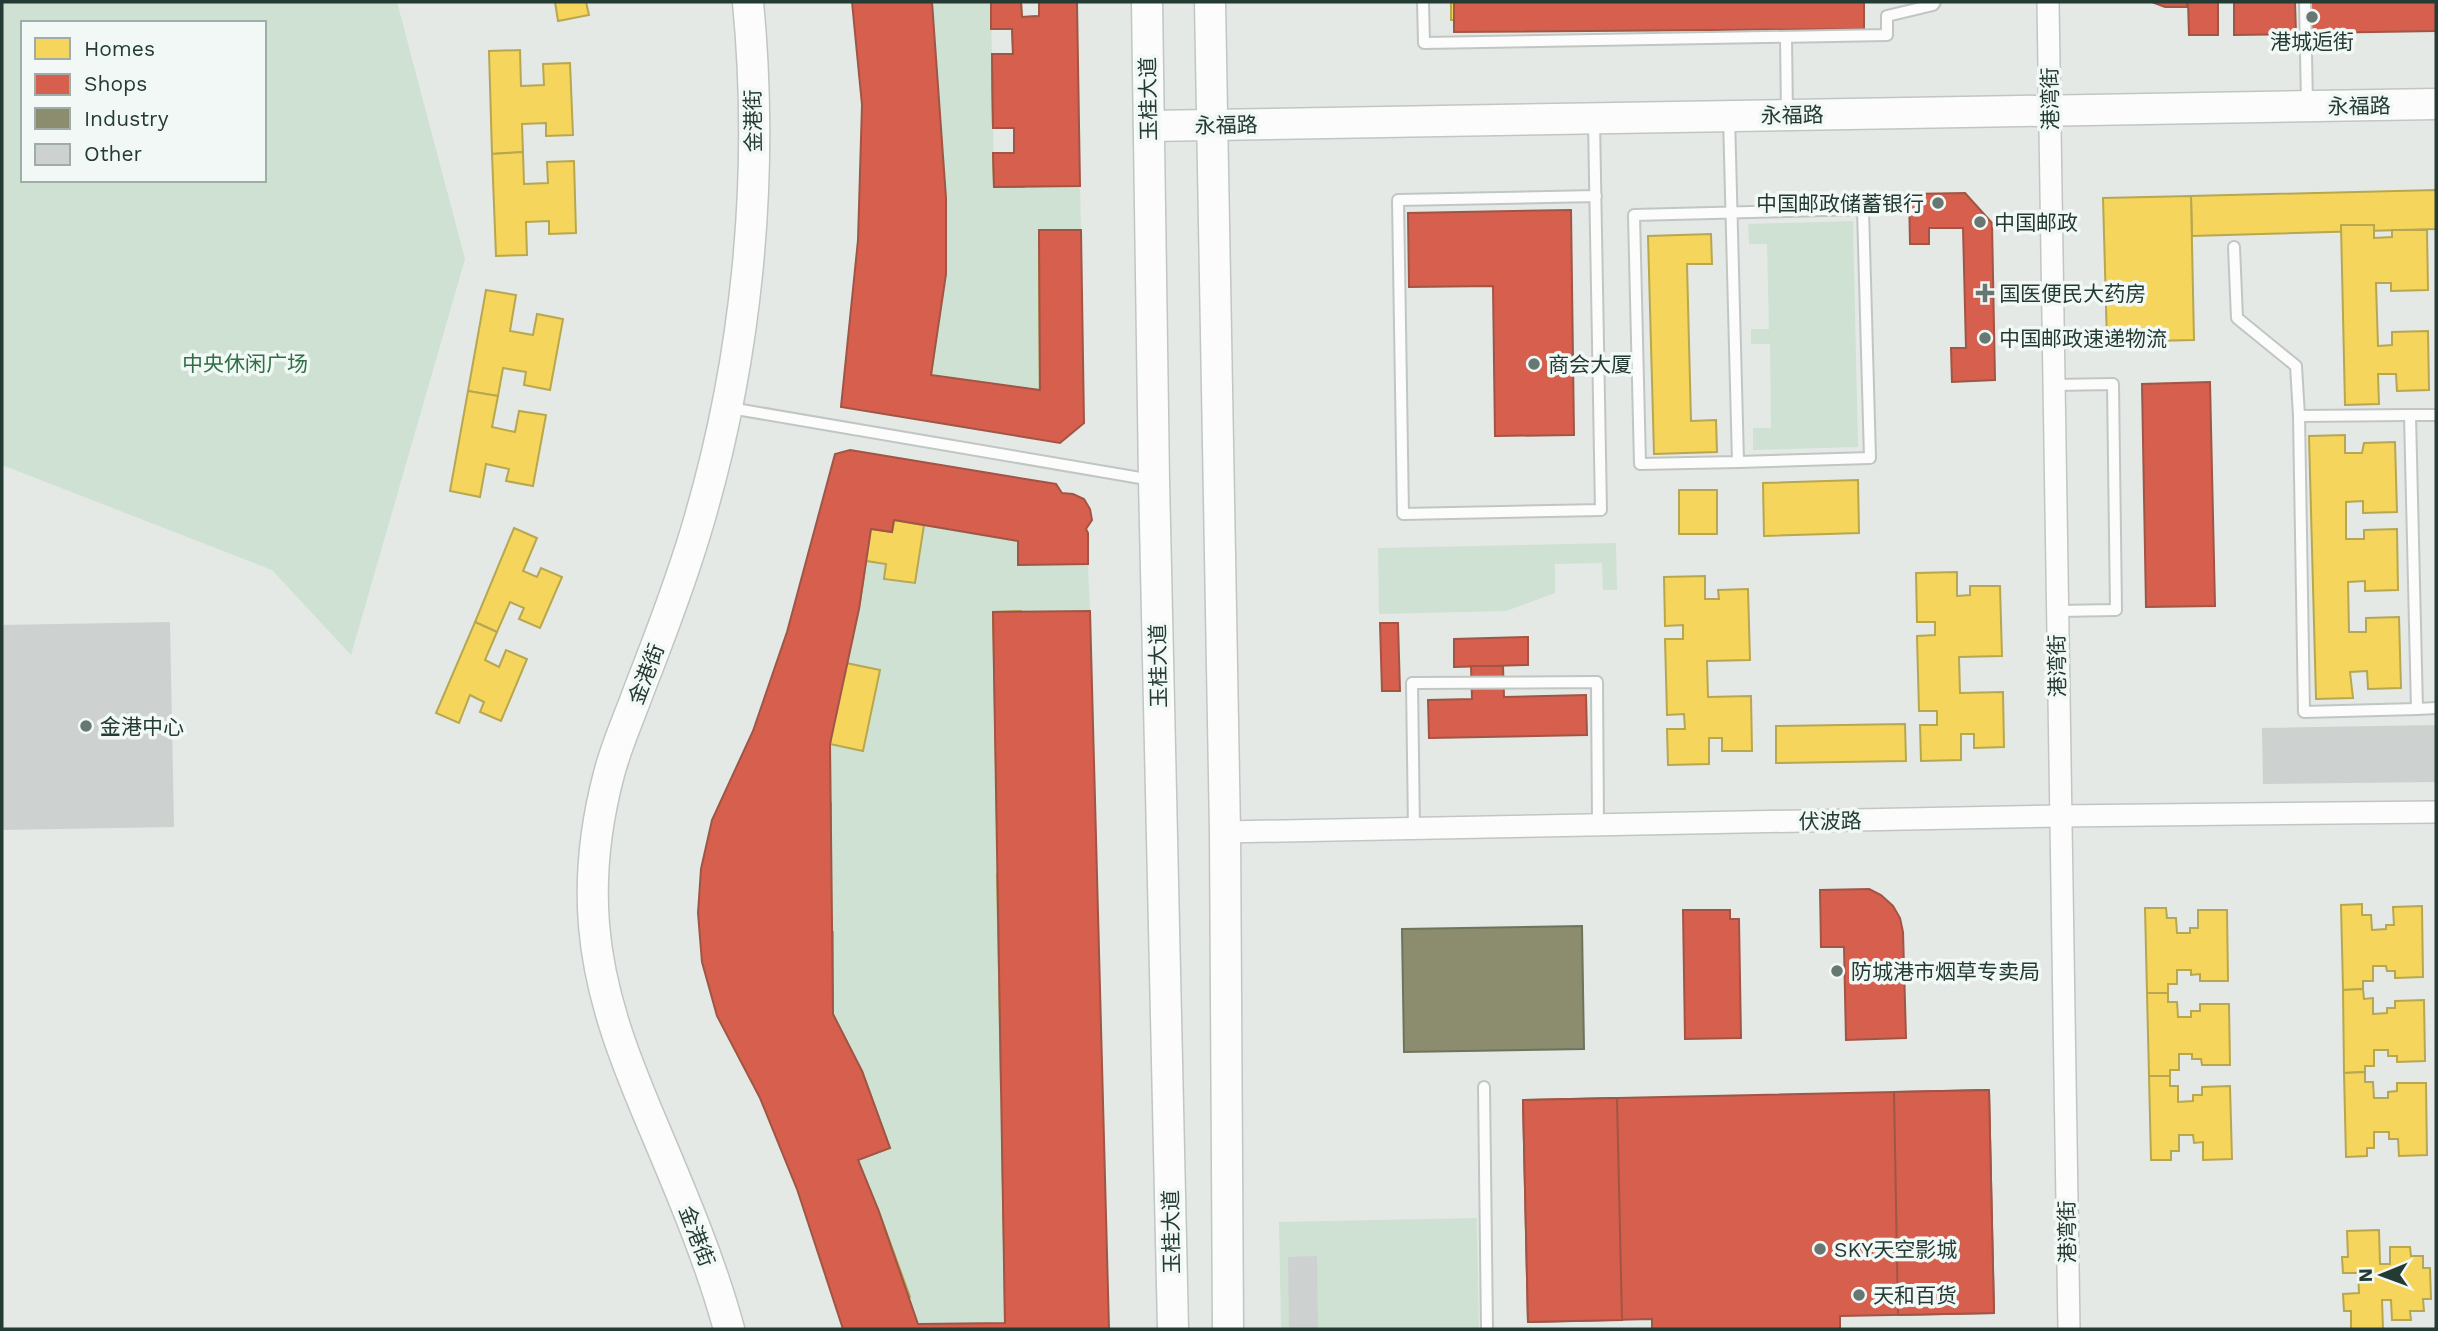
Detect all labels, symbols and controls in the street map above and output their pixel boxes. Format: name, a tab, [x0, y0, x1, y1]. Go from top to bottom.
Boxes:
marker: 港城逅街	[2304, 9, 2320, 25]
legend	[21, 21, 266, 182]
place label: 港城逅街	[2270, 29, 2354, 54]
text: Homes	[84, 36, 155, 61]
street label: 玉桂大道	[1135, 57, 1161, 141]
street label: 港湾街	[2037, 67, 2063, 131]
text: Shops	[84, 71, 147, 96]
street label: 金港街	[740, 89, 766, 153]
street label: 永福路	[2327, 93, 2391, 119]
street label: 永福路	[1760, 102, 1824, 128]
text: Industry	[84, 106, 169, 131]
street label: 永福路	[1194, 112, 1258, 138]
text: Other	[84, 141, 143, 166]
place label: 中国邮政储蓄银行	[1756, 191, 1924, 216]
marker: 中国邮政储蓄银行	[1930, 195, 1946, 211]
place label: 中国邮政	[1994, 210, 2078, 235]
marker: 中国邮政	[1972, 214, 1988, 230]
place label: 国医便民大药房	[1999, 281, 2146, 306]
marker: 国医便民大药房	[1977, 285, 1993, 301]
place label: 中国邮政速递物流	[1999, 326, 2167, 351]
marker: 中国邮政速递物流	[1977, 330, 1993, 346]
park label: 中央休闲广场	[182, 351, 308, 376]
place label: 商会大厦	[1548, 352, 1632, 377]
marker: 商会大厦	[1526, 356, 1542, 372]
street label: 玉桂大道	[1145, 624, 1171, 708]
street label: 港湾街	[2044, 634, 2070, 698]
street label: 金港街	[623, 640, 669, 708]
place label: 金港中心	[100, 714, 184, 739]
marker: 金港中心	[78, 718, 94, 734]
street label: 伏波路	[1798, 808, 1862, 834]
place label: 防城港市烟草专卖局	[1851, 959, 2040, 984]
marker: 防城港市烟草专卖局	[1829, 963, 1845, 979]
street label: 玉桂大道	[1158, 1190, 1184, 1274]
street label: 港湾街	[2054, 1200, 2080, 1264]
street label: 金港街	[674, 1202, 720, 1270]
place label: SKY天空影城	[1834, 1237, 1957, 1262]
north arrow	[2347, 1240, 2417, 1310]
marker: SKY天空影城	[1812, 1241, 1828, 1257]
text: N	[2354, 1268, 2377, 1283]
place label: 天和百货	[1873, 1283, 1957, 1308]
marker: 天和百货	[1851, 1287, 1867, 1303]

